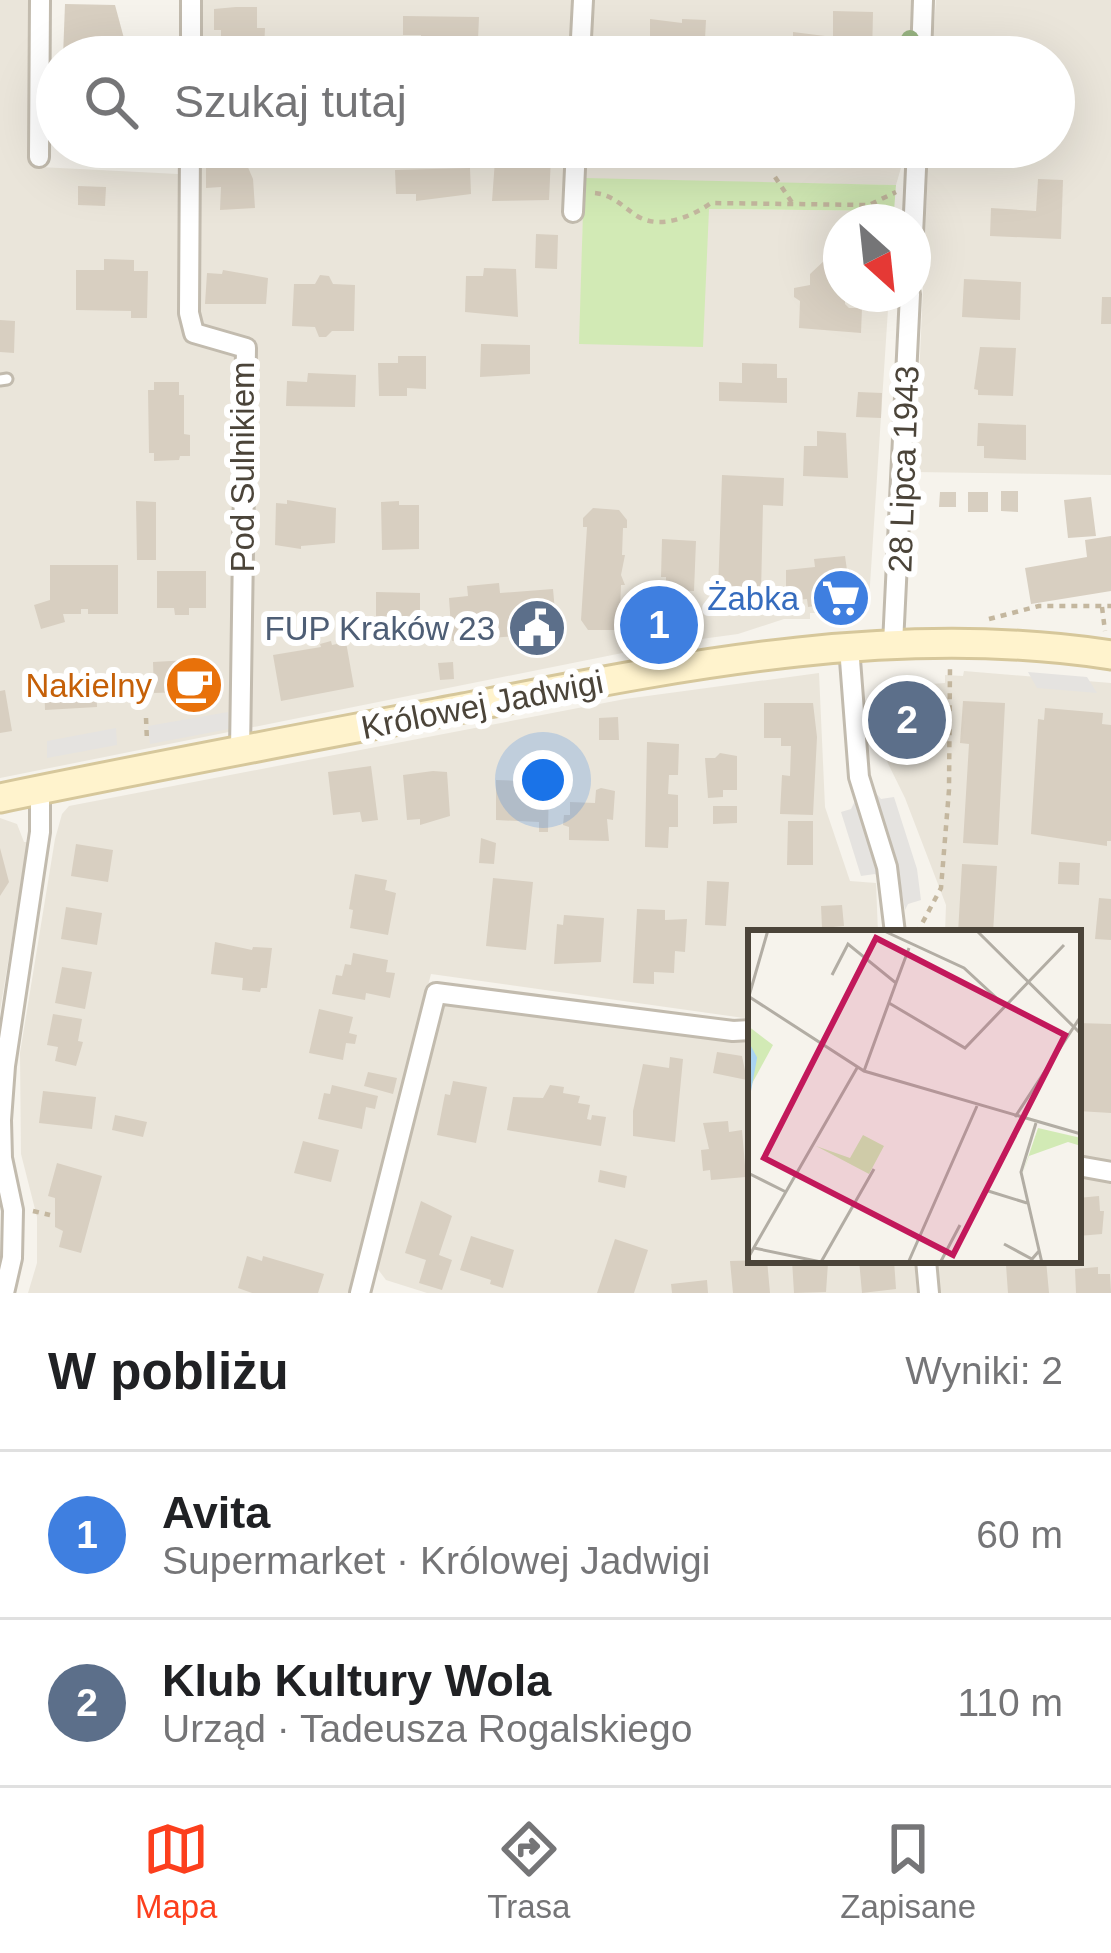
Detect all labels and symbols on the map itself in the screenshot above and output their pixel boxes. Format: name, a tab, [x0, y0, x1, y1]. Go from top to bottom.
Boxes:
north arrow	[823, 204, 931, 312]
street label: Pod Sulnikiem	[224, 362, 261, 572]
street label: 28 Lipca 1943	[881, 365, 926, 573]
supermarket icon: Żabka	[810, 567, 872, 629]
pin: 1	[620, 580, 698, 670]
place label: Żabka	[707, 580, 800, 617]
public building icon: FUP Kraków 23	[506, 597, 568, 659]
place label: FUP Kraków 23	[265, 610, 495, 647]
cafe icon: Nakielny	[163, 654, 225, 716]
street label: Królowej Jadwigi	[358, 663, 606, 746]
place label: Nakielny	[25, 667, 152, 704]
pin: 2	[868, 675, 946, 765]
your location	[513, 750, 573, 810]
inset map	[748, 930, 1081, 1263]

